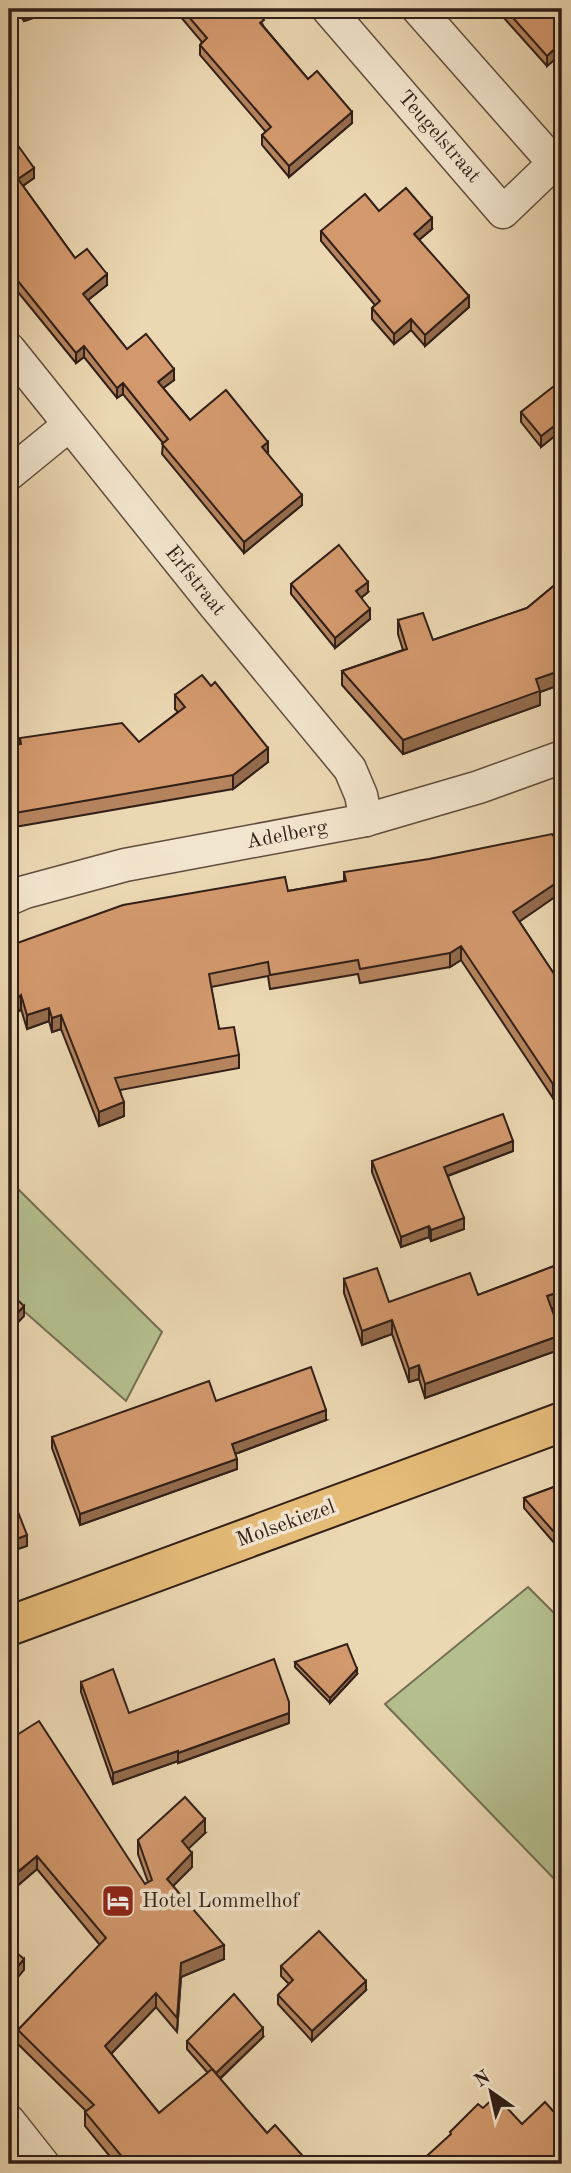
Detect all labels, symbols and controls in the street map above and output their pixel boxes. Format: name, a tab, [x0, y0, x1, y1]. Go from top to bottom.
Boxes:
street label: Teugelstraat	[394, 87, 484, 187]
street label: Erfstraat	[161, 542, 229, 620]
street label: Adelberg	[244, 817, 330, 853]
street label: Molsekiezel	[234, 1496, 338, 1552]
hotel icon: Hotel Lommelhof	[99, 1882, 137, 1920]
place label: Hotel Lommelhof	[142, 1891, 301, 1912]
north arrow	[456, 2058, 526, 2128]
text: N	[472, 2068, 495, 2092]

